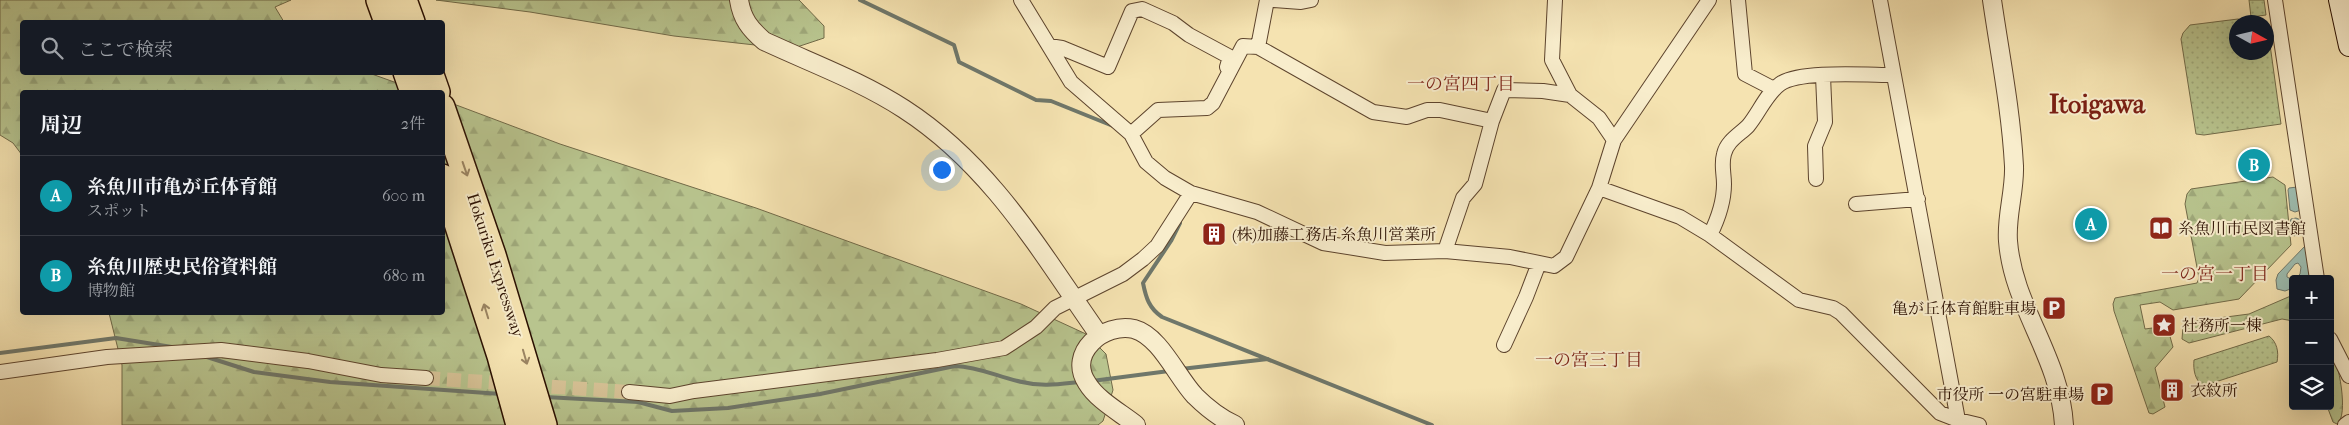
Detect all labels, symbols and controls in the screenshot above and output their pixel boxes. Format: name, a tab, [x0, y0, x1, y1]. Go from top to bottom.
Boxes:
north arrow	[2229, 15, 2274, 60]
search box	[20, 20, 445, 75]
icon: search	[38, 34, 66, 62]
text: ここで検索	[78, 39, 173, 61]
district label: 一の宮四丁目	[1407, 74, 1515, 95]
district label: Itoigawa	[2049, 89, 2146, 120]
text: 周辺	[40, 113, 82, 137]
text: 2件	[401, 114, 425, 133]
pin: B	[2238, 146, 2270, 184]
your location	[929, 157, 955, 183]
one-way arrow	[460, 161, 470, 177]
text: 糸魚川市亀が丘体育館	[87, 176, 277, 198]
text: A	[51, 186, 61, 205]
text: 600 m	[382, 186, 425, 205]
street label: Hokuriku Expressway	[463, 191, 528, 340]
text: スポット	[87, 201, 151, 220]
pin: A	[2075, 205, 2107, 243]
library icon: 糸魚川市民図書館	[2148, 215, 2174, 241]
place label: 糸魚川市民図書館	[2178, 219, 2306, 238]
building icon: (株)加藤工務店 糸魚川営業所	[1201, 221, 1227, 247]
place label: (株)加藤工務店 糸魚川営業所	[1232, 225, 1436, 244]
text: 糸魚川歴史民俗資料館	[87, 256, 277, 278]
district label: 一の宮一丁目	[2161, 264, 2269, 285]
text: B	[51, 266, 61, 285]
text: 680 m	[383, 266, 425, 285]
map controls	[2289, 275, 2334, 410]
button: +	[2289, 275, 2334, 320]
text: 博物館	[87, 281, 135, 300]
parking icon: 亀が丘体育館駐車場	[2041, 295, 2067, 321]
place label: 亀が丘体育館駐車場	[1892, 299, 2036, 318]
one-way arrow	[481, 303, 491, 319]
place icon: 社務所一棟	[2151, 312, 2177, 338]
place label: 社務所一棟	[2182, 316, 2262, 335]
button: −	[2289, 320, 2334, 365]
one-way arrow	[520, 349, 530, 365]
district label: 一の宮三丁目	[1535, 350, 1643, 371]
button: layers	[2289, 365, 2334, 410]
building icon: 衣紋所	[2159, 377, 2185, 403]
parking icon: 市役所 一の宮駐車場	[2089, 381, 2115, 407]
place label: 衣紋所	[2190, 381, 2238, 400]
place label: 市役所 一の宮駐車場	[1937, 385, 2084, 404]

